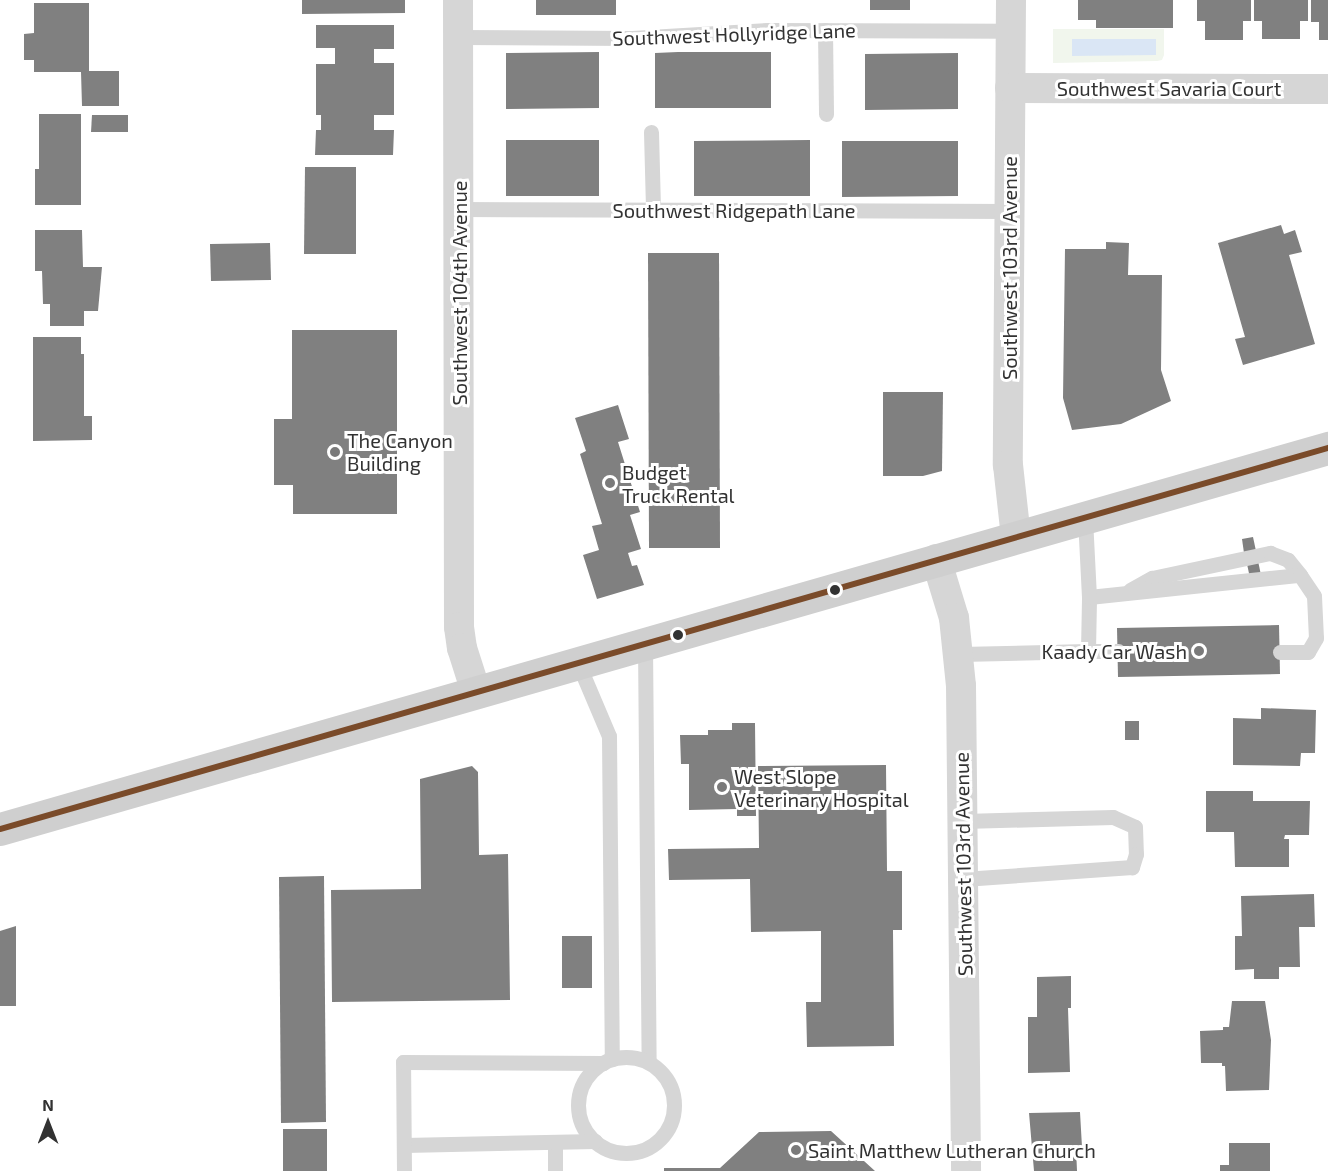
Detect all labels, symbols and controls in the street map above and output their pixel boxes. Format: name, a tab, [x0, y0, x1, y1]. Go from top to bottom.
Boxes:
street label: Southwest Hollyridge Lane	[612, 18, 856, 50]
street label: Southwest Savaria Court	[1057, 76, 1281, 100]
street label: Southwest 103rd Avenue	[997, 156, 1021, 380]
street label: Southwest 104th Avenue	[447, 180, 471, 406]
street label: Southwest Ridgepath Lane	[612, 198, 856, 222]
place label: The Canyon Building	[347, 428, 453, 475]
marker: The Canyon Building	[328, 445, 342, 459]
place label: Budget Truck Rental	[622, 460, 735, 507]
marker: Budget Truck Rental	[603, 476, 617, 490]
unlabelled marker	[829, 584, 841, 596]
unlabelled marker	[672, 629, 684, 641]
place label: Kaady Car Wash	[1040, 639, 1187, 663]
marker: Kaady Car Wash	[1192, 644, 1206, 658]
street label: Southwest 103rd Avenue	[949, 752, 977, 976]
place label: West Slope Veterinary Hospital	[734, 764, 909, 811]
marker: West Slope Veterinary Hospital	[715, 780, 729, 794]
north arrow	[18, 1093, 78, 1153]
text: N	[42, 1095, 54, 1114]
place label: Saint Matthew Lutheran Church	[808, 1138, 1096, 1162]
marker: Saint Matthew Lutheran Church	[789, 1143, 803, 1157]

